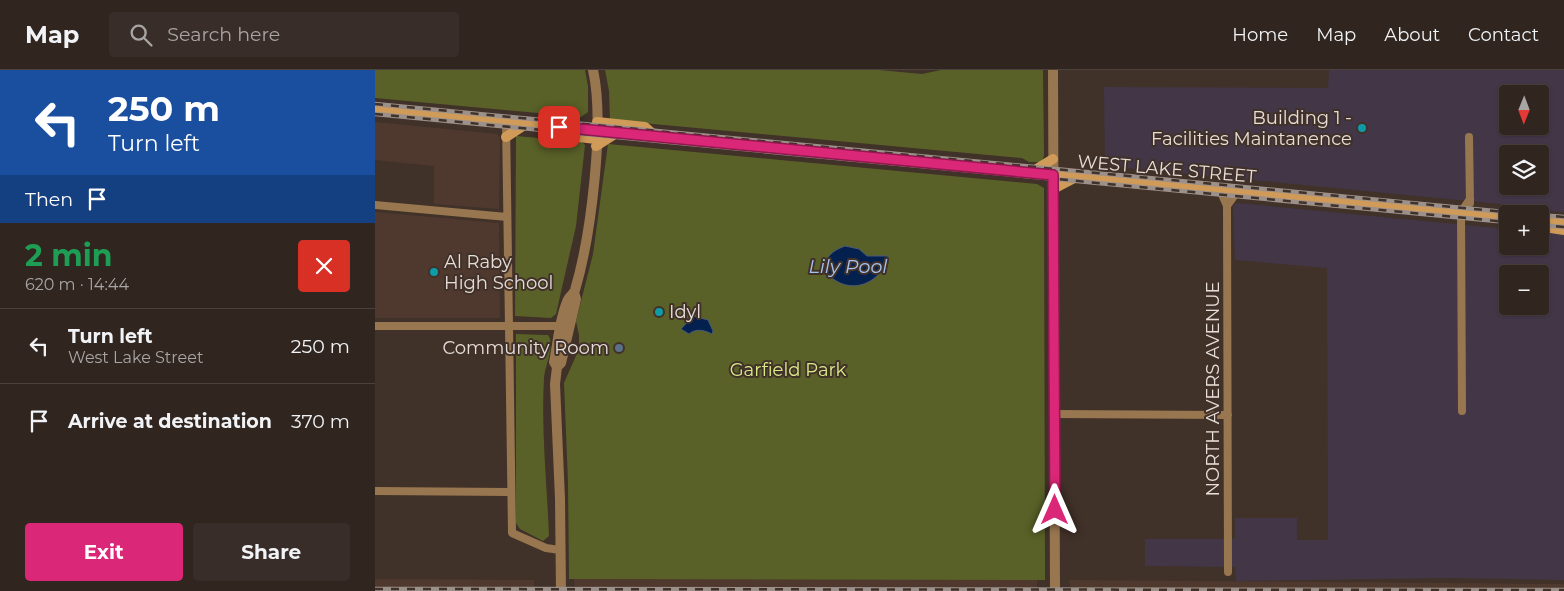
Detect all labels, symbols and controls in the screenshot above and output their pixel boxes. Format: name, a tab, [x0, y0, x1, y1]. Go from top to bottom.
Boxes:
search box	[109, 12, 459, 57]
text: Map	[25, 20, 79, 49]
icon: search	[127, 21, 155, 49]
text: Search here	[167, 23, 280, 46]
text: Home	[1232, 24, 1288, 46]
text: Map	[1316, 24, 1356, 46]
text: About	[1384, 24, 1440, 46]
text: Contact	[1468, 24, 1539, 46]
north arrow	[1499, 85, 1549, 135]
map controls	[1499, 85, 1549, 315]
text: 250 m	[108, 87, 220, 130]
icon: left	[25, 90, 90, 155]
pin	[538, 106, 580, 148]
place label: Building 1 - Facilities Maintanence	[1151, 107, 1352, 150]
icon: arrive	[545, 113, 573, 141]
marker: Building 1 - Facilities Maintanence	[1356, 122, 1368, 134]
text: Turn left	[108, 130, 200, 157]
button: layers	[1499, 145, 1549, 195]
street label: WEST LAKE STREET	[1077, 150, 1258, 188]
icon: arrive	[83, 185, 111, 213]
text: Then	[25, 188, 73, 211]
button: +	[1499, 205, 1549, 255]
text: 2 min	[25, 237, 112, 274]
button: close	[298, 240, 350, 292]
place label: Al Raby High School	[444, 251, 553, 294]
water label: Lily Pool	[809, 255, 888, 278]
button: −	[1499, 265, 1549, 315]
marker: Al Raby High School	[428, 266, 440, 278]
text: 620 m · 14:44	[25, 275, 129, 294]
street label: NORTH AVERS AVENUE	[1202, 281, 1224, 497]
place label: Idyl	[669, 301, 701, 323]
marker: Idyl	[653, 306, 665, 318]
text: Turn left	[68, 325, 153, 348]
icon: left	[25, 332, 53, 360]
text: 250 m	[291, 335, 350, 358]
place label: Community Room	[442, 337, 609, 359]
marker: Community Room	[613, 342, 625, 354]
text: West Lake Street	[68, 348, 203, 367]
park label: Garfield Park	[730, 359, 847, 381]
icon: arrive	[25, 407, 53, 435]
text: Arrive at destination	[68, 410, 272, 433]
text: 370 m	[291, 410, 350, 433]
position arrow	[1028, 483, 1080, 535]
button: Exit	[25, 523, 183, 581]
button: Share	[193, 523, 350, 581]

